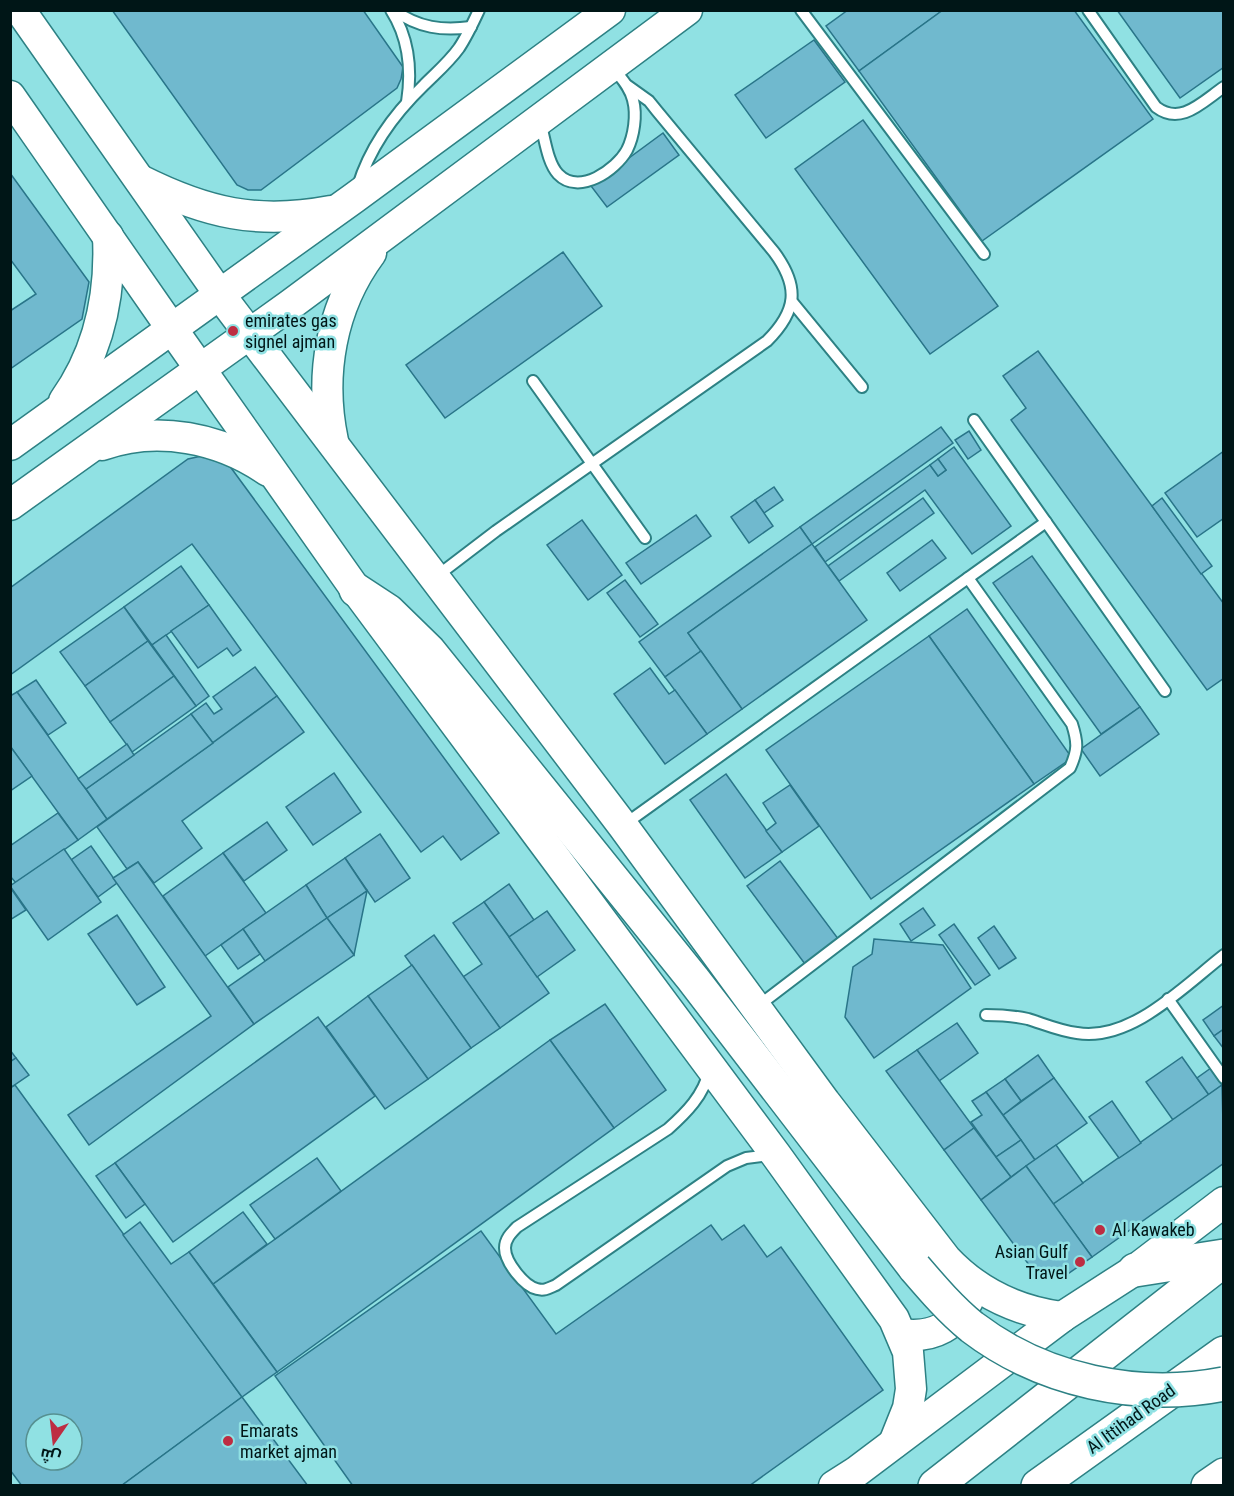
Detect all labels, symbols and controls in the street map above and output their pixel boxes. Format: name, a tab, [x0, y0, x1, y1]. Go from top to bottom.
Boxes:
place label: emirates gas signel ajman	[245, 310, 337, 352]
marker: emirates gas signel ajman	[226, 324, 240, 338]
place label: Al Kawakeb	[1112, 1219, 1195, 1240]
marker: Al Kawakeb	[1093, 1223, 1107, 1237]
place label: Asian Gulf Travel	[995, 1241, 1068, 1283]
marker: Asian Gulf Travel	[1073, 1255, 1087, 1269]
street label: Al Ittihad Road	[1082, 1379, 1179, 1458]
north arrow	[24, 1412, 84, 1472]
place label: Emarats market ajman	[240, 1420, 337, 1462]
marker: Emarats market ajman	[221, 1434, 235, 1448]
text: ش	[38, 1444, 63, 1468]

